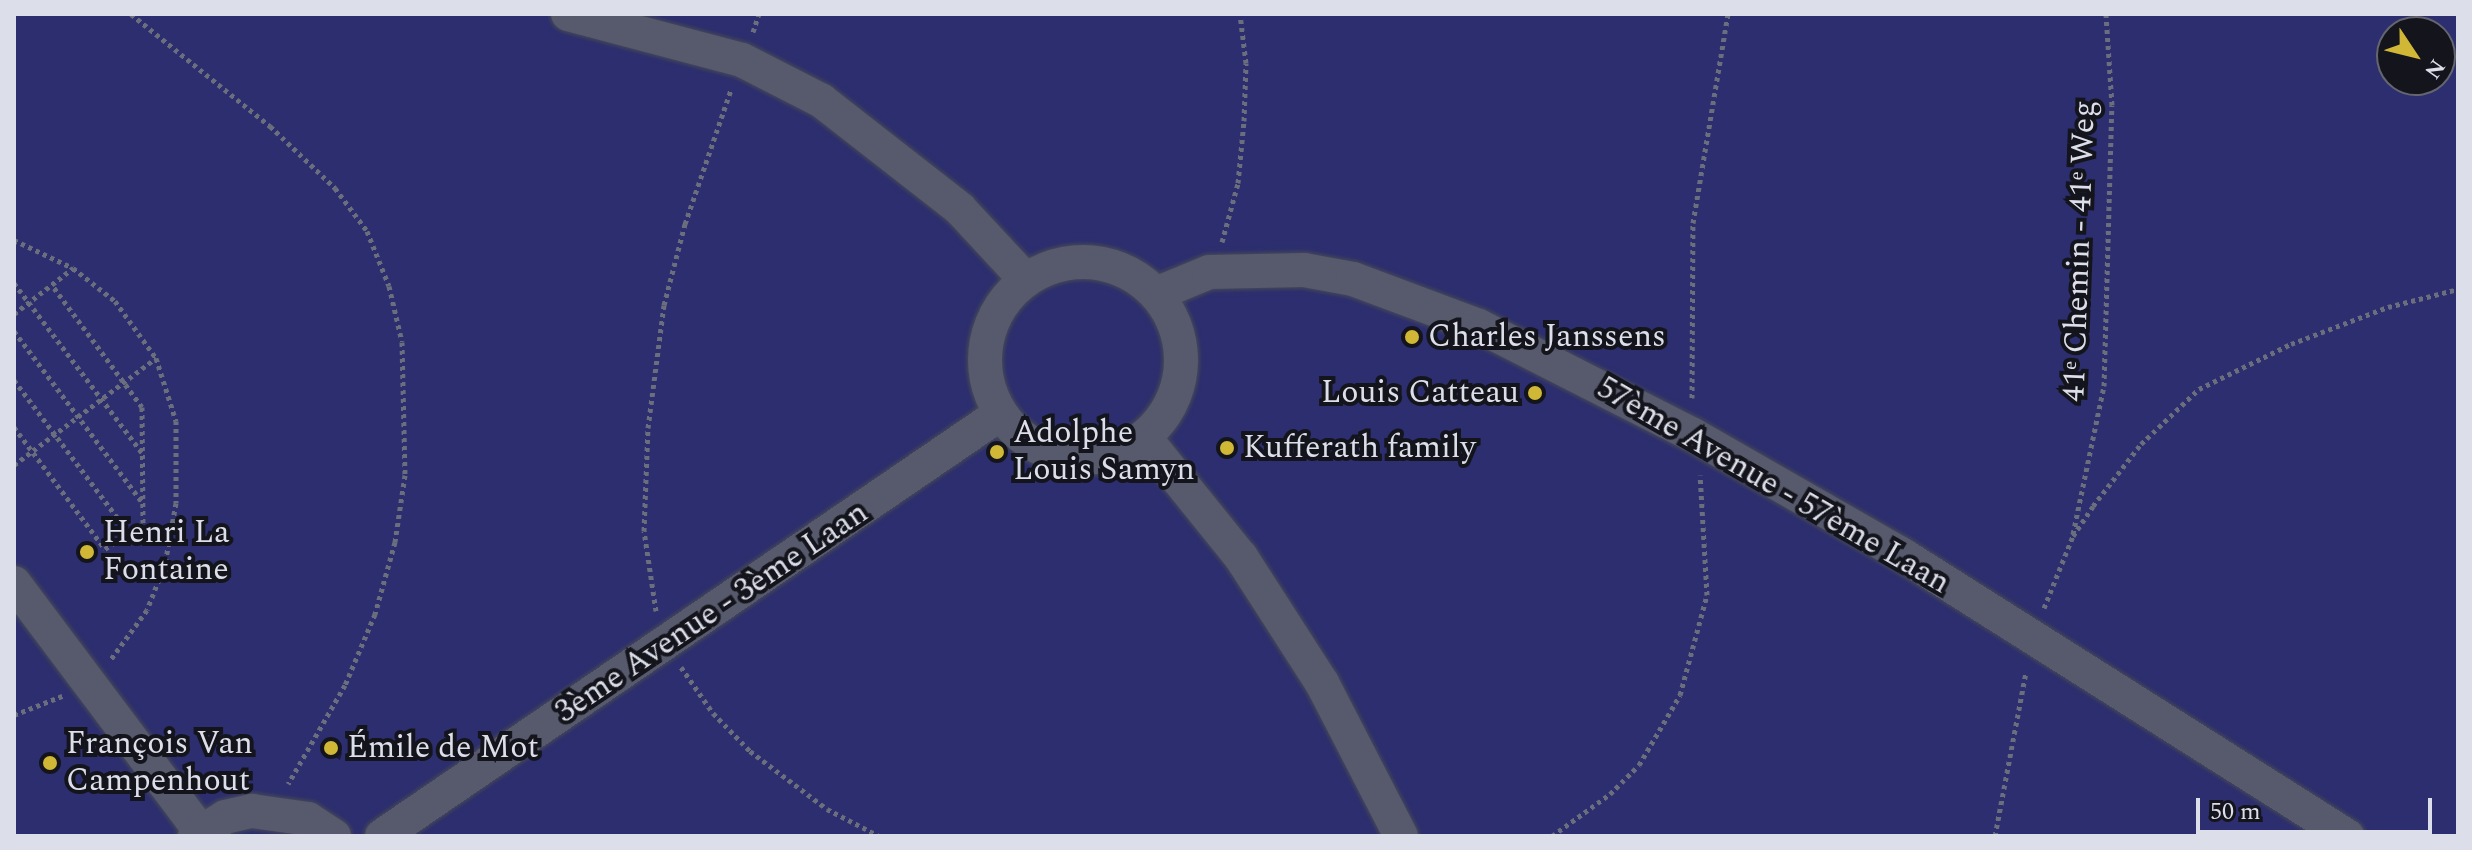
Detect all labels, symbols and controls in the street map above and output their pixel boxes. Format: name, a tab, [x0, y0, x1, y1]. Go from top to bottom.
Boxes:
north arrow	[2376, 16, 2456, 96]
text: N	[2416, 52, 2453, 86]
street label: 41ᵉ Chemin - 41ᵉ Weg	[2056, 100, 2104, 402]
place label: Charles Janssens	[1428, 318, 1666, 356]
marker: Charles Janssens	[1403, 328, 1421, 346]
street label: 57ème Avenue - 57ème Laan	[1590, 369, 1956, 603]
place label: Louis Catteau	[1321, 374, 1519, 412]
marker: Louis Catteau	[1526, 384, 1544, 402]
place label: Adolphe Louis Samyn	[1013, 415, 1195, 490]
place label: Kufferath family	[1243, 429, 1476, 467]
marker: Kufferath family	[1218, 439, 1236, 457]
marker: Adolphe Louis Samyn	[988, 443, 1006, 461]
street label: 3ème Avenue - 3ème Laan	[548, 494, 876, 732]
place label: Henri La Fontaine	[103, 515, 230, 590]
marker: Henri La Fontaine	[78, 543, 96, 561]
place label: François Van Campenhout	[66, 726, 253, 801]
place label: Émile de Mot	[347, 729, 539, 767]
marker: Émile de Mot	[322, 739, 340, 757]
marker: François Van Campenhout	[41, 754, 59, 772]
scale bar	[2200, 782, 2436, 832]
text: 50 m	[2210, 794, 2261, 830]

